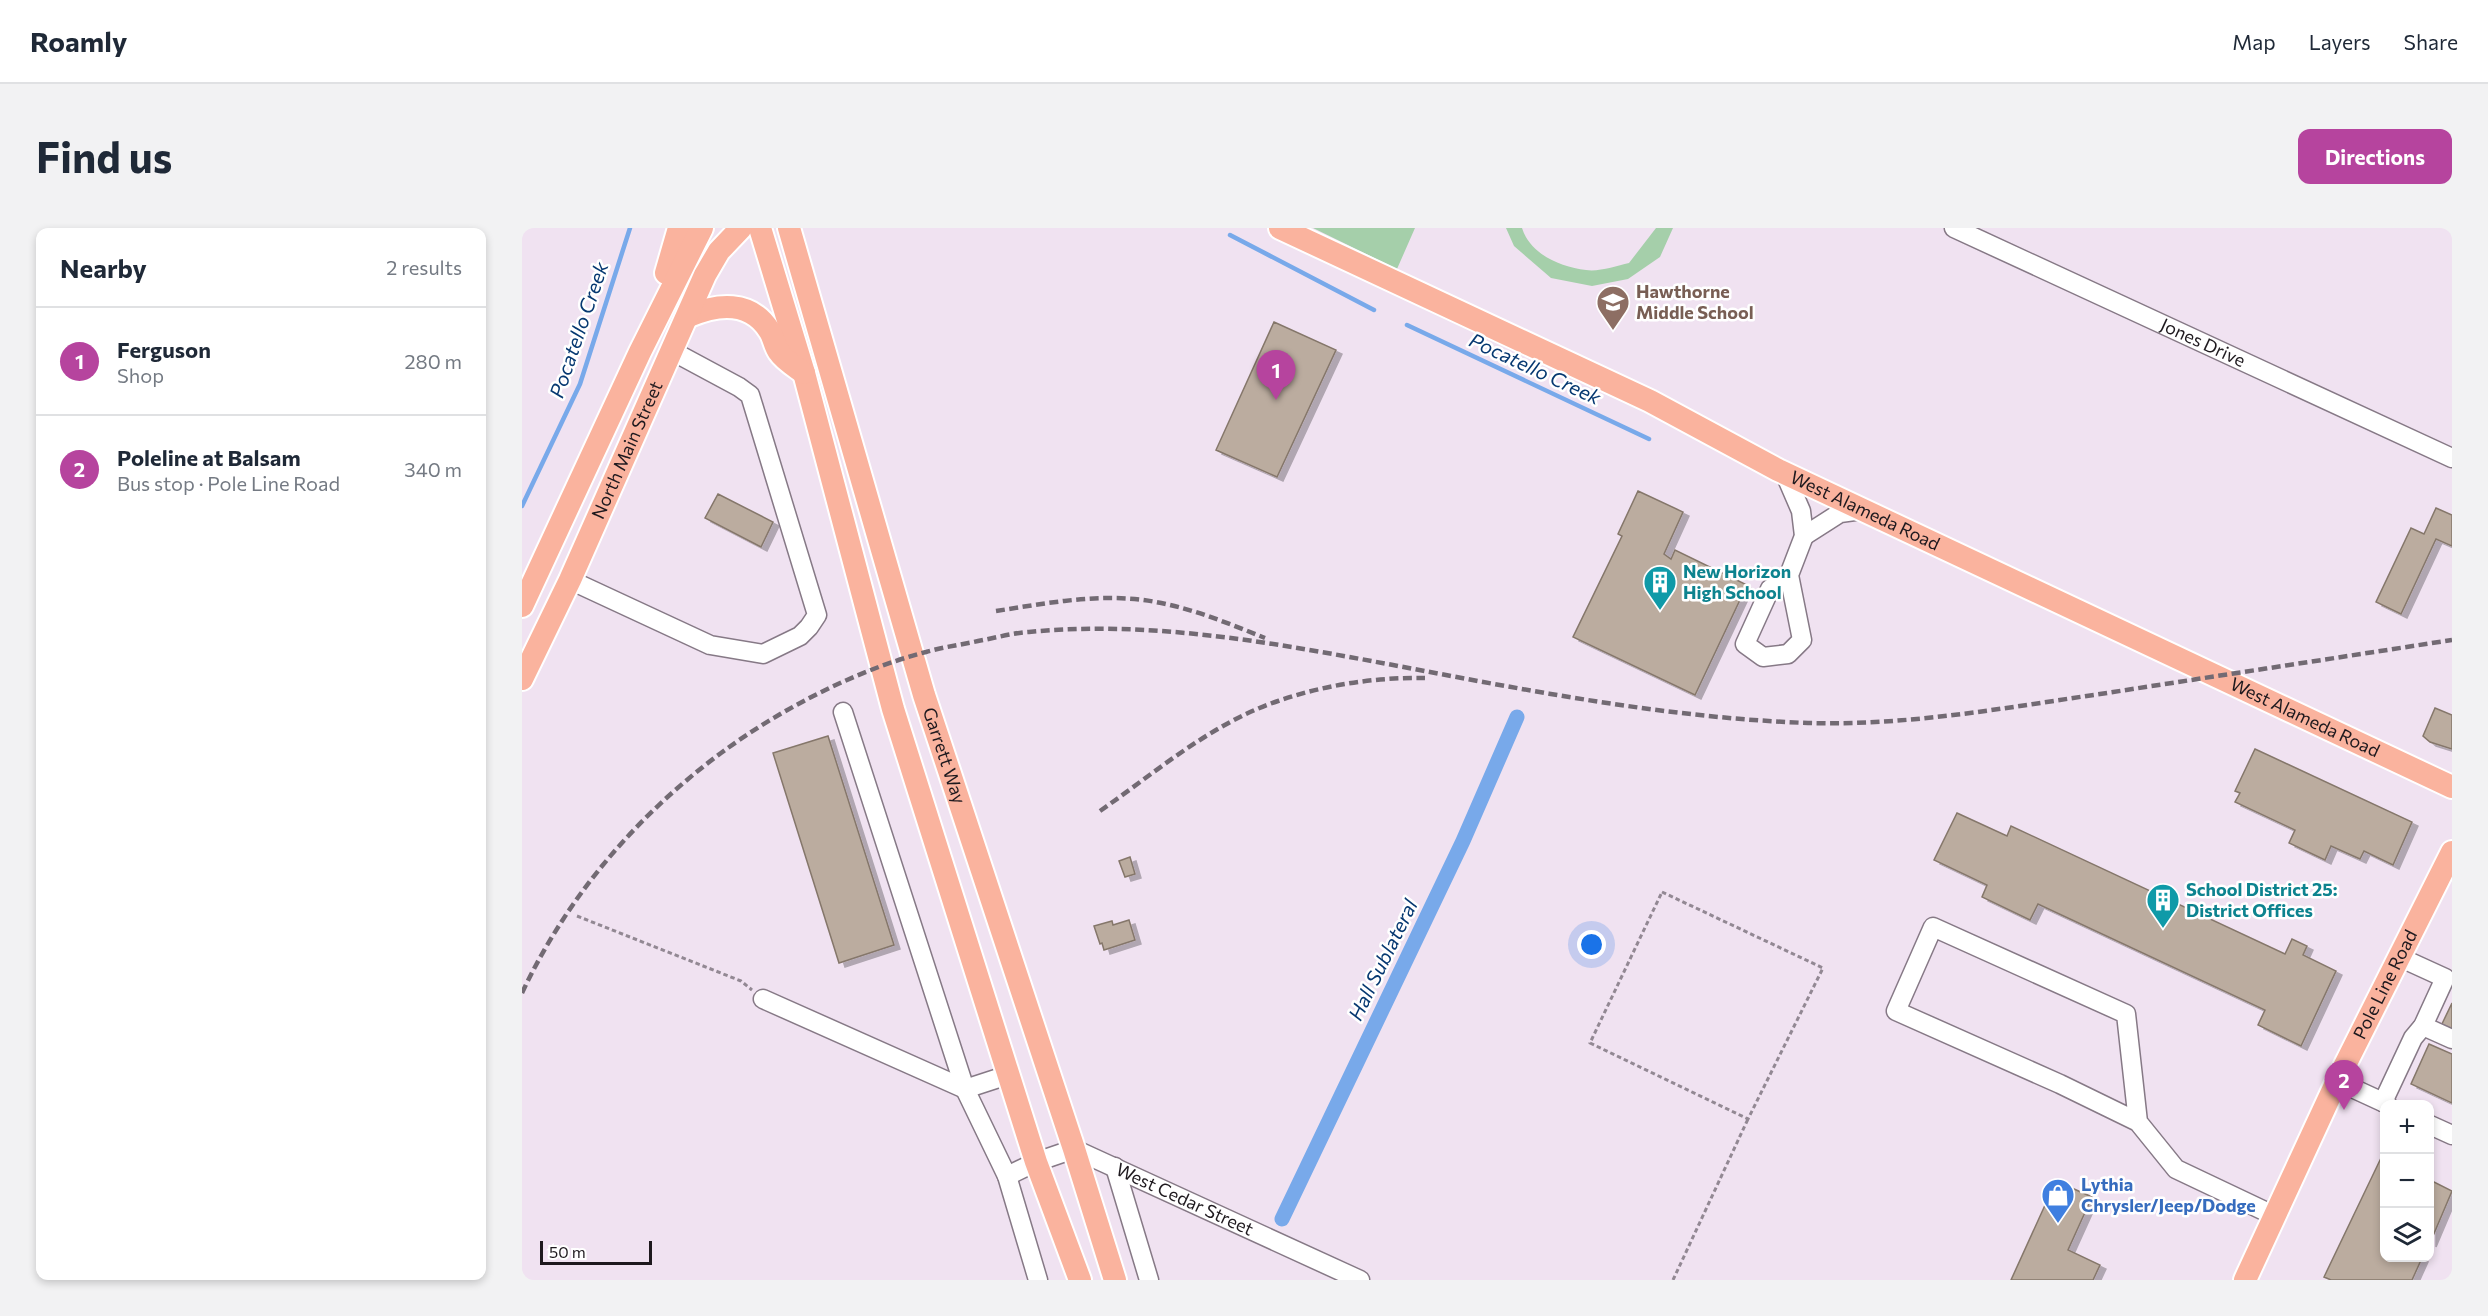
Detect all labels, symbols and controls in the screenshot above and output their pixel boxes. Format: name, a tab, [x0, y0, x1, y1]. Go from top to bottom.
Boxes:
text: Roamly	[30, 24, 127, 58]
text: Map	[2232, 29, 2276, 54]
text: Layers	[2309, 29, 2371, 54]
text: Share	[2404, 29, 2458, 54]
button: Directions	[2298, 129, 2452, 184]
text: Find us	[36, 130, 172, 182]
text: Nearby	[60, 252, 147, 283]
text: 2 results	[386, 255, 462, 279]
water label: Pocatello Creek	[544, 257, 613, 401]
place label: Hawthorne Middle School	[1636, 280, 1754, 323]
school or university icon: Hawthorne Middle School	[1595, 284, 1631, 331]
street label: Jones Drive	[2157, 313, 2249, 371]
water label: Pocatello Creek	[1466, 327, 1606, 410]
text: Ferguson	[117, 336, 211, 363]
text: 1	[75, 349, 84, 373]
text: 280 m	[404, 349, 462, 373]
pin: 1	[1256, 350, 1296, 400]
text: Shop	[117, 363, 164, 387]
street label: North Main Street	[586, 377, 667, 522]
text: Poleline at Balsam	[117, 444, 301, 471]
text: 2	[74, 457, 85, 481]
text: 340 m	[404, 457, 462, 481]
street label: West Alameda Road	[1787, 465, 1944, 555]
text: Bus stop · Pole Line Road	[117, 471, 340, 495]
place label: New Horizon High School	[1683, 560, 1791, 603]
building icon: New Horizon High School	[1642, 564, 1678, 611]
street label: West Alameda Road	[2227, 672, 2383, 761]
street label: Garrett Way	[919, 704, 971, 806]
place label: School District 25: District Offices	[2186, 878, 2338, 921]
building icon: School District 25: District Offices	[2145, 882, 2181, 929]
water label: Hall Sublateral	[1342, 894, 1422, 1024]
street label: Pole Line Road	[2348, 926, 2421, 1043]
your location	[1577, 930, 1606, 959]
pin: 2	[2324, 1060, 2364, 1110]
map controls	[2380, 1100, 2434, 1262]
button: +	[2380, 1100, 2434, 1154]
button: −	[2380, 1154, 2434, 1208]
street label: West Cedar Street	[1113, 1158, 1257, 1240]
place label: Lythia Chrysler/Jeep/Dodge	[2081, 1173, 2256, 1216]
shop icon: Lythia Chrysler/Jeep/Dodge	[2040, 1177, 2076, 1224]
button: layers	[2380, 1208, 2434, 1262]
scale bar	[540, 1238, 652, 1266]
text: 50 m	[549, 1242, 586, 1261]

